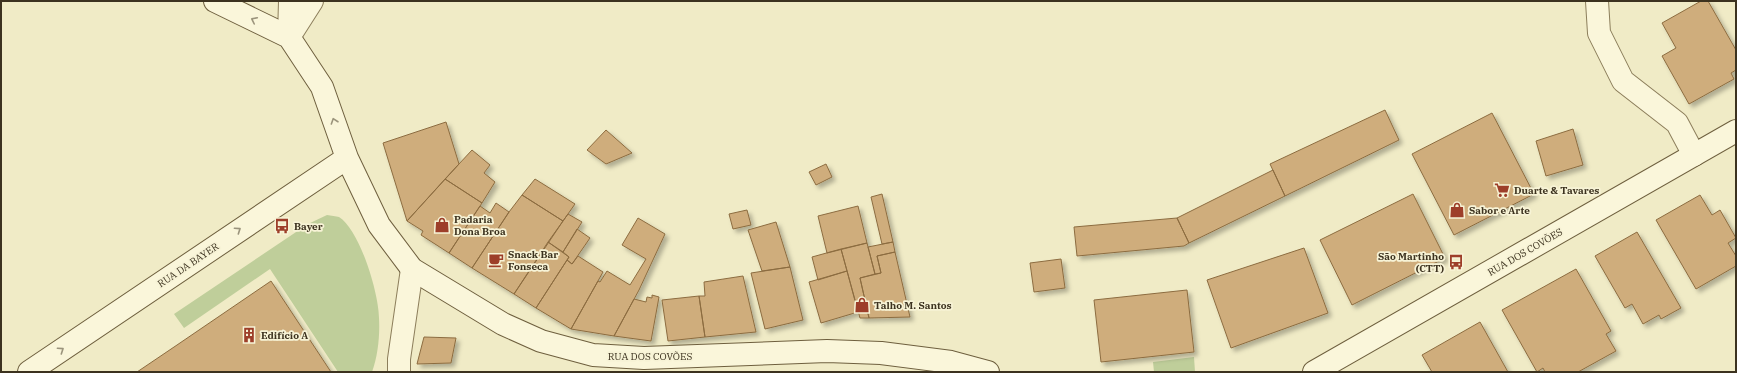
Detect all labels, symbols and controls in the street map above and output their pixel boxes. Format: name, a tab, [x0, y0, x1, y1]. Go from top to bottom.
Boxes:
one-way arrow	[250, 17, 258, 25]
one-way arrow	[330, 117, 339, 124]
supermarket icon: Duarte & Tavares	[1493, 181, 1511, 199]
place label: Duarte & Tavares	[1514, 184, 1599, 197]
shop icon: Sabor e Arte	[1448, 201, 1466, 219]
place label: Sabor e Arte	[1469, 204, 1530, 217]
place label: Padaria Dona Broa	[454, 213, 506, 238]
shop icon: Padaria Dona Broa	[433, 216, 451, 234]
bus stop icon: Bayer	[273, 217, 291, 235]
place label: Bayer	[294, 220, 323, 233]
street label: RUA DOS COVÕES	[1485, 225, 1565, 279]
one-way arrow	[234, 228, 241, 235]
street label: RUA DA BAYER	[155, 240, 221, 290]
place label: Snack Bar Fonseca	[508, 248, 558, 273]
place label: São Martinho (CTT)	[1378, 250, 1444, 275]
cafe icon: Snack Bar Fonseca	[487, 251, 505, 269]
bus stop icon: São Martinho (CTT)	[1447, 253, 1465, 271]
shop icon: Talho M. Santos	[853, 296, 871, 314]
place label: Talho M. Santos	[874, 299, 952, 312]
building icon: Edifício A	[240, 326, 258, 344]
place label: Edifício A	[261, 329, 308, 342]
one-way arrow	[57, 347, 64, 355]
street label: RUA DOS COVÕES	[608, 350, 692, 363]

